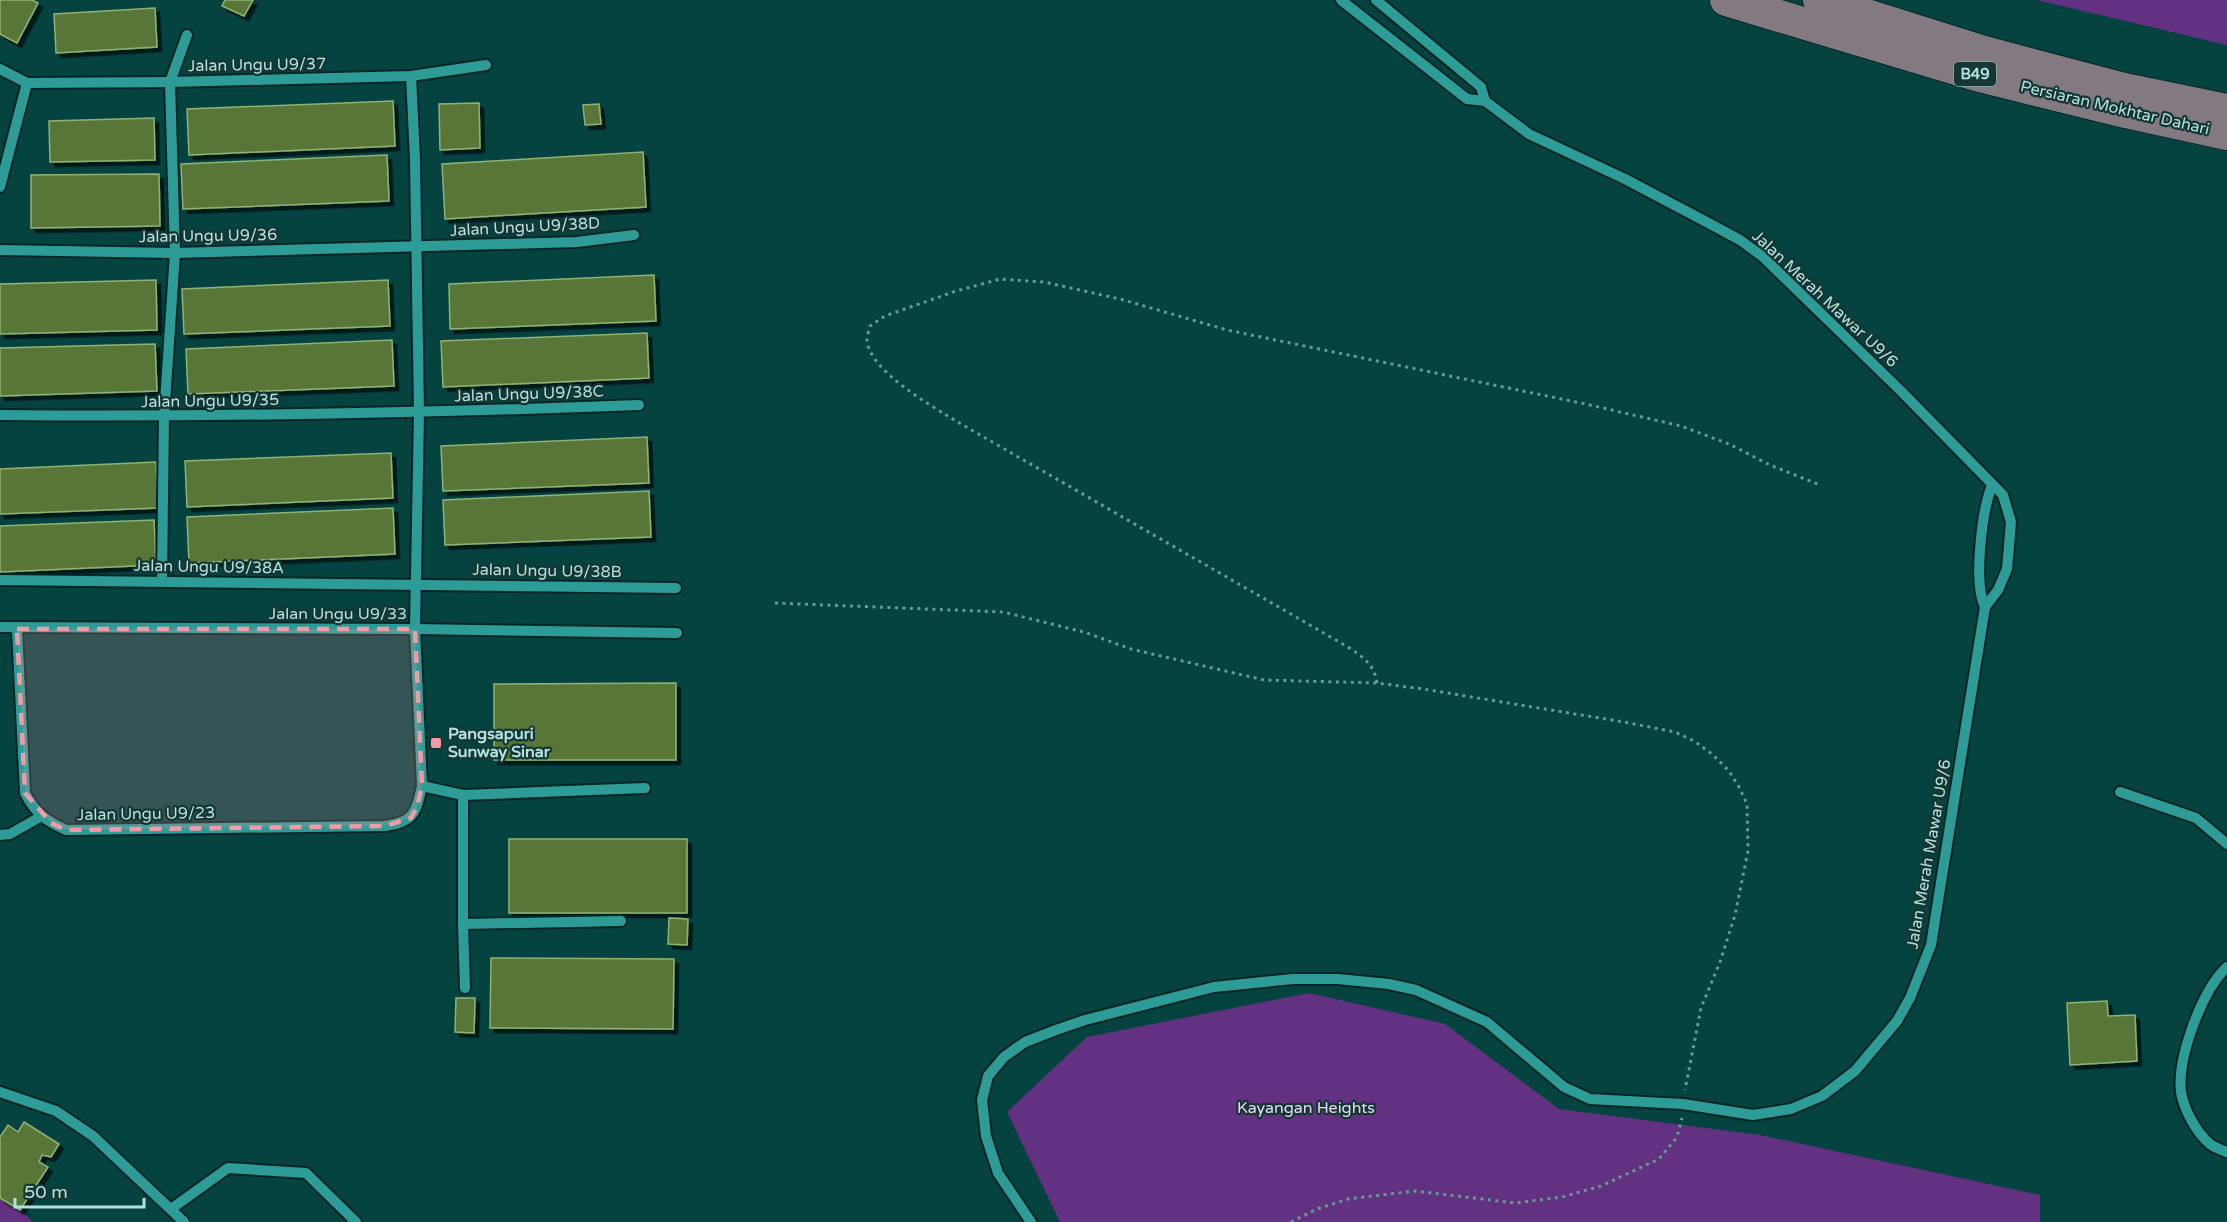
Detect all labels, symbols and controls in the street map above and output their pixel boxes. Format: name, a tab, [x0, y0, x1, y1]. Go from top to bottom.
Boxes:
street label: Jalan Ungu U9/37	[188, 54, 326, 76]
road number: B49	[1954, 62, 1996, 86]
street label: Persiaran Mokhtar Dahari	[2018, 76, 2212, 140]
street label: Jalan Ungu U9/38D	[449, 213, 601, 241]
street label: Jalan Ungu U9/36	[139, 225, 277, 247]
street label: Jalan Merah Mawar U9/6	[1748, 226, 1902, 372]
street label: Jalan Ungu U9/38C	[454, 381, 604, 407]
street label: Jalan Ungu U9/35	[141, 390, 279, 412]
street label: Jalan Ungu U9/38A	[134, 556, 284, 578]
street label: Jalan Ungu U9/38B	[472, 560, 622, 582]
street label: Jalan Ungu U9/33	[269, 604, 407, 624]
place label: Pangsapuri Sunway Sinar	[448, 724, 551, 762]
marker: Pangsapuri Sunway Sinar	[429, 736, 443, 750]
street label: Jalan Merah Mawar U9/6	[1902, 758, 1956, 950]
street label: Jalan Ungu U9/23	[77, 803, 215, 825]
park label: Kayangan Heights	[1237, 1098, 1375, 1118]
scale bar	[15, 1171, 144, 1209]
text: 50 m	[24, 1181, 68, 1203]

